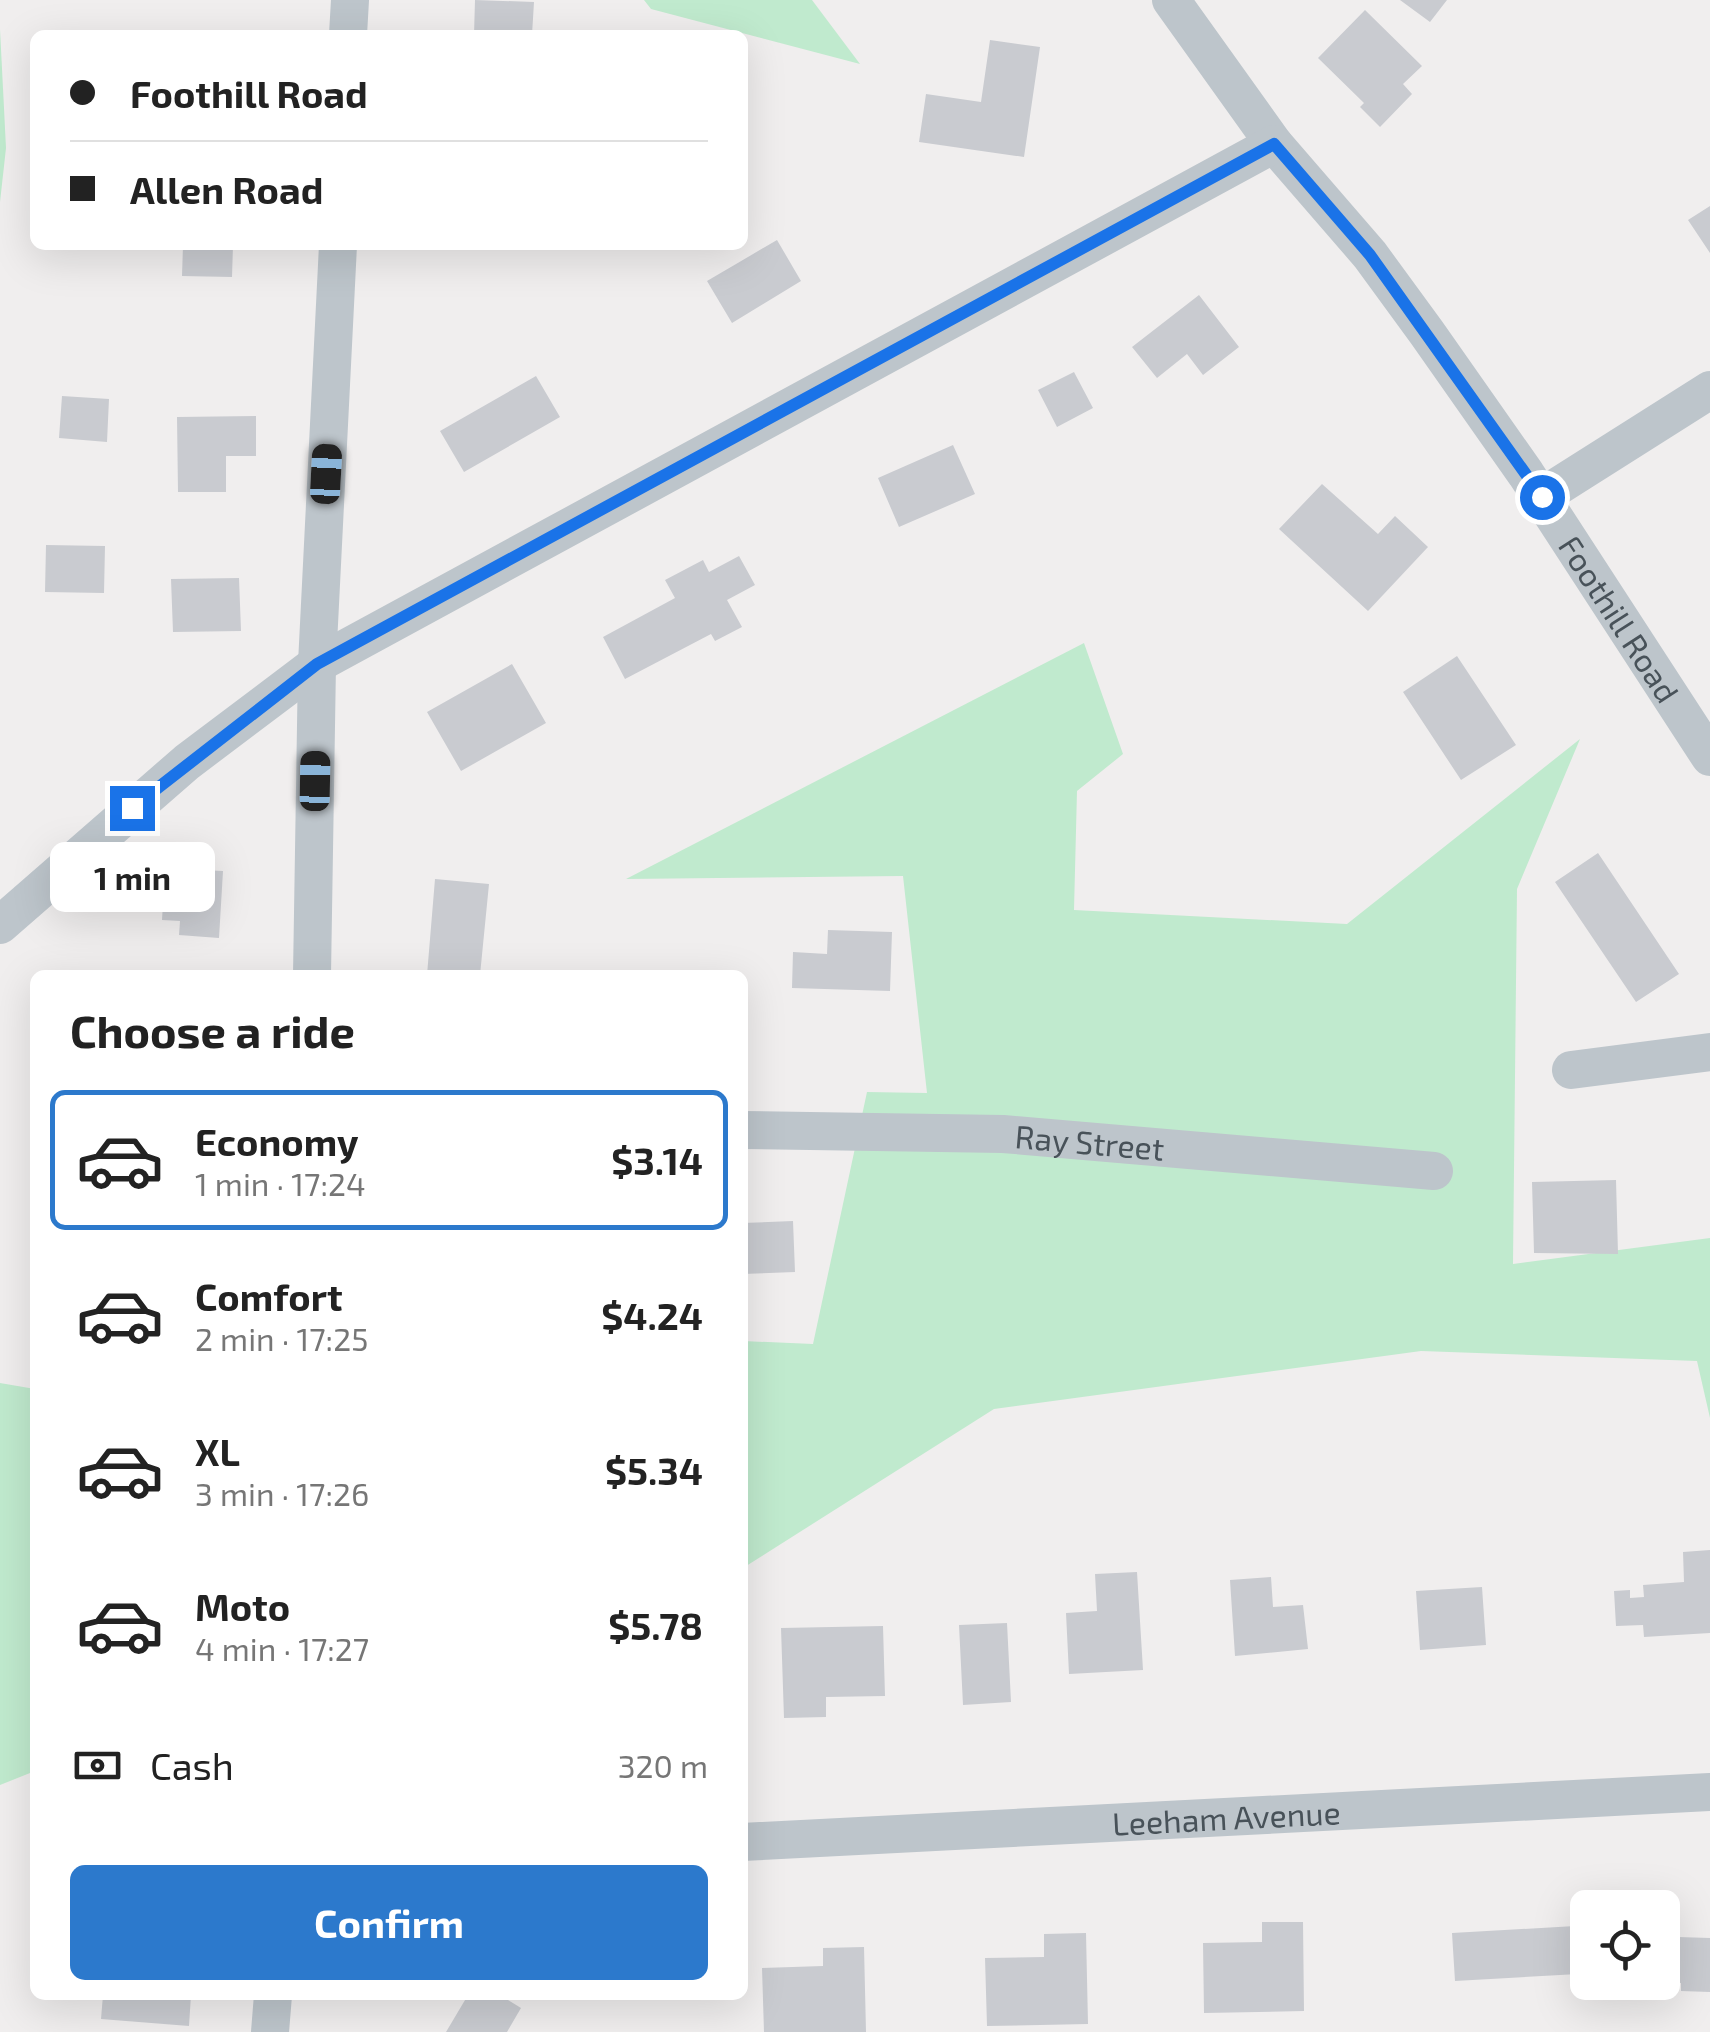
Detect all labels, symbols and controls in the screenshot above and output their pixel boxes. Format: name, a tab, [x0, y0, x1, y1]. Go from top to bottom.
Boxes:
text: Foothill Road	[130, 70, 368, 116]
text: Allen Road	[130, 166, 323, 212]
car	[309, 443, 343, 505]
route start	[1520, 475, 1565, 520]
street label: Foothill Road	[1552, 528, 1688, 709]
car	[299, 751, 331, 811]
route end	[110, 786, 155, 831]
callout: 1 min	[49, 843, 214, 913]
text: 1 min	[94, 858, 171, 896]
text: Choose a ride	[70, 1003, 355, 1057]
icon: car	[75, 1115, 165, 1205]
street label: Ray Street	[1013, 1116, 1166, 1167]
text: Economy	[195, 1118, 359, 1164]
text: $3.14	[611, 1137, 703, 1183]
text: 1 min · 17:24	[195, 1164, 366, 1202]
icon: car	[75, 1270, 165, 1360]
text: Comfort	[195, 1273, 343, 1319]
text: $4.24	[601, 1292, 703, 1338]
text: 2 min · 17:25	[195, 1319, 368, 1357]
icon: car	[75, 1425, 165, 1515]
text: XL	[195, 1428, 240, 1474]
text: $5.34	[605, 1447, 703, 1493]
text: 3 min · 17:26	[195, 1474, 369, 1512]
icon: car	[75, 1580, 165, 1670]
text: Moto	[195, 1583, 290, 1629]
text: $5.78	[608, 1602, 703, 1648]
text: 4 min · 17:27	[195, 1629, 369, 1667]
icon: cash	[70, 1738, 125, 1793]
text: Cash	[150, 1742, 234, 1788]
text: 320 m	[618, 1746, 708, 1784]
street label: Leeham Avenue	[1111, 1792, 1341, 1842]
button: Confirm	[70, 1865, 708, 1980]
map controls	[1570, 1890, 1680, 2000]
button: locate	[1570, 1890, 1680, 2000]

